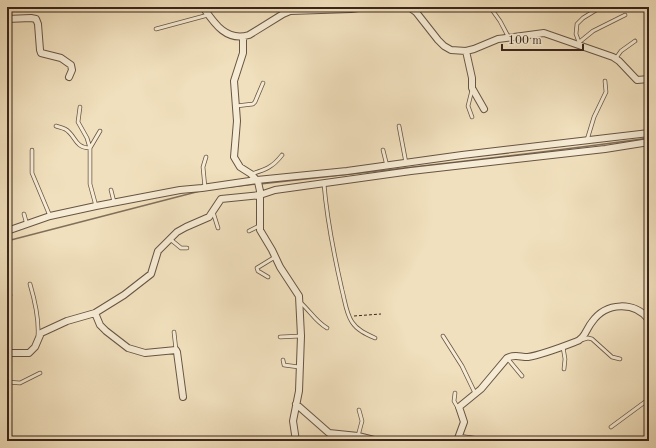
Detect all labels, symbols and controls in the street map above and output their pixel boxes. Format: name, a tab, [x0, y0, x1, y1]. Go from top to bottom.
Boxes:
scale bar	[502, 26, 583, 52]
text: 100 m	[508, 35, 542, 47]

